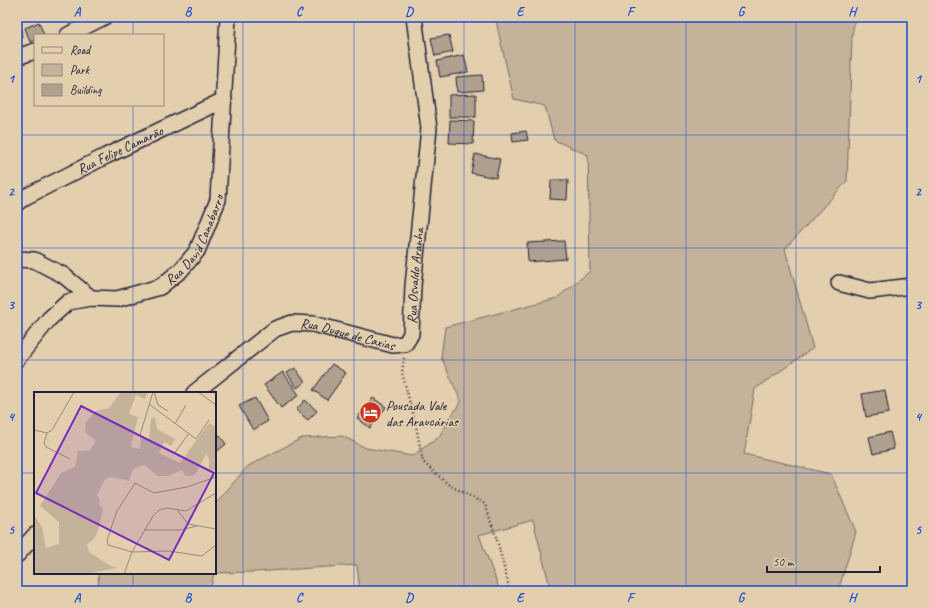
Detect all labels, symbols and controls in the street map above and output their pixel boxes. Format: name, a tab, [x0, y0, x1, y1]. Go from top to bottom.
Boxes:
text: A	[74, 4, 82, 20]
text: B	[185, 4, 193, 20]
text: C	[296, 4, 304, 20]
text: D	[405, 4, 414, 20]
text: E	[517, 4, 526, 20]
text: F	[627, 4, 636, 20]
text: G	[738, 4, 746, 20]
text: H	[848, 4, 858, 20]
legend	[34, 34, 164, 106]
text: Road	[70, 42, 92, 58]
text: Park	[70, 62, 91, 78]
text: 1	[8, 71, 16, 87]
text: 1	[915, 71, 923, 87]
text: Building	[70, 82, 102, 98]
street label: Rua Felipe Camarão	[74, 122, 167, 178]
text: 2	[8, 184, 15, 200]
text: 2	[915, 184, 922, 200]
street label: Rua David Canabarro	[162, 193, 227, 288]
street label: Rua Osvaldo Aranha	[403, 226, 428, 324]
text: 3	[8, 297, 15, 313]
text: 3	[915, 297, 922, 313]
street label: Rua Duque de Caxias	[300, 315, 398, 354]
inset map	[34, 392, 216, 574]
place label: Pousada Vale das Araucárias	[386, 397, 459, 430]
hotel icon: Pousada Vale das Araucárias	[358, 400, 384, 426]
text: 4	[8, 409, 16, 425]
text: 4	[915, 409, 923, 425]
text: 5	[8, 522, 15, 538]
text: 5	[915, 522, 922, 538]
scale bar	[767, 548, 880, 574]
text: 50 m	[773, 554, 795, 570]
text: A	[74, 590, 82, 606]
text: B	[185, 590, 193, 606]
text: C	[296, 590, 304, 606]
text: D	[405, 590, 414, 606]
text: E	[517, 590, 526, 606]
text: F	[627, 590, 636, 606]
text: G	[738, 590, 746, 606]
text: H	[848, 590, 858, 606]

